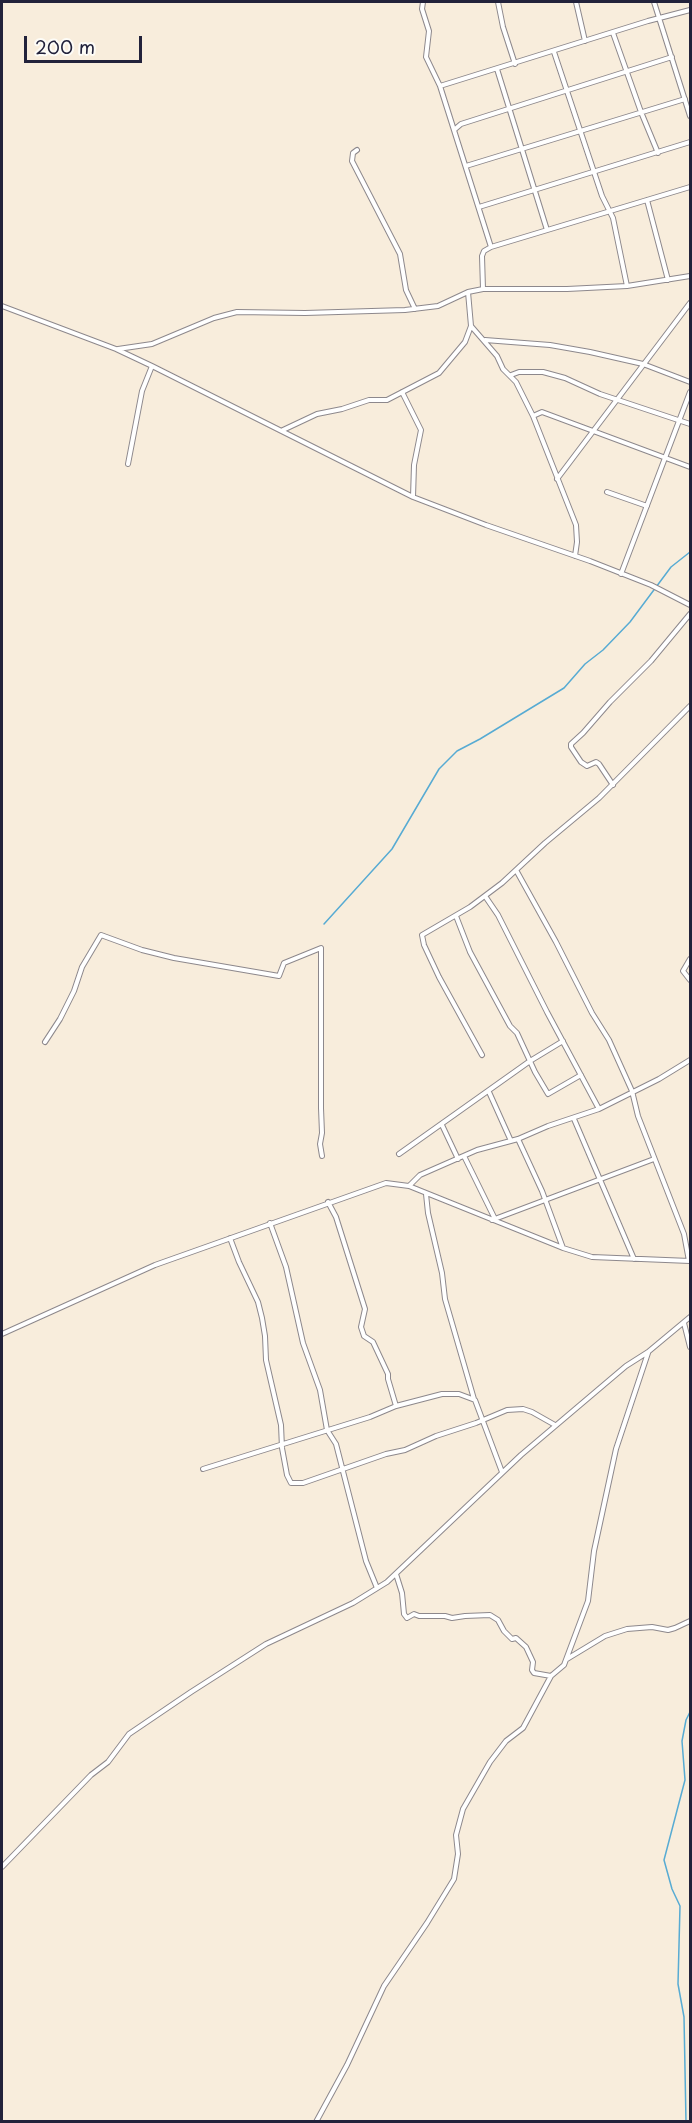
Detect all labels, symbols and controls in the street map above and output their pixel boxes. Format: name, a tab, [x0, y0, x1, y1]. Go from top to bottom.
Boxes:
scale bar	[27, 24, 146, 62]
text: 200 m	[35, 33, 95, 60]

